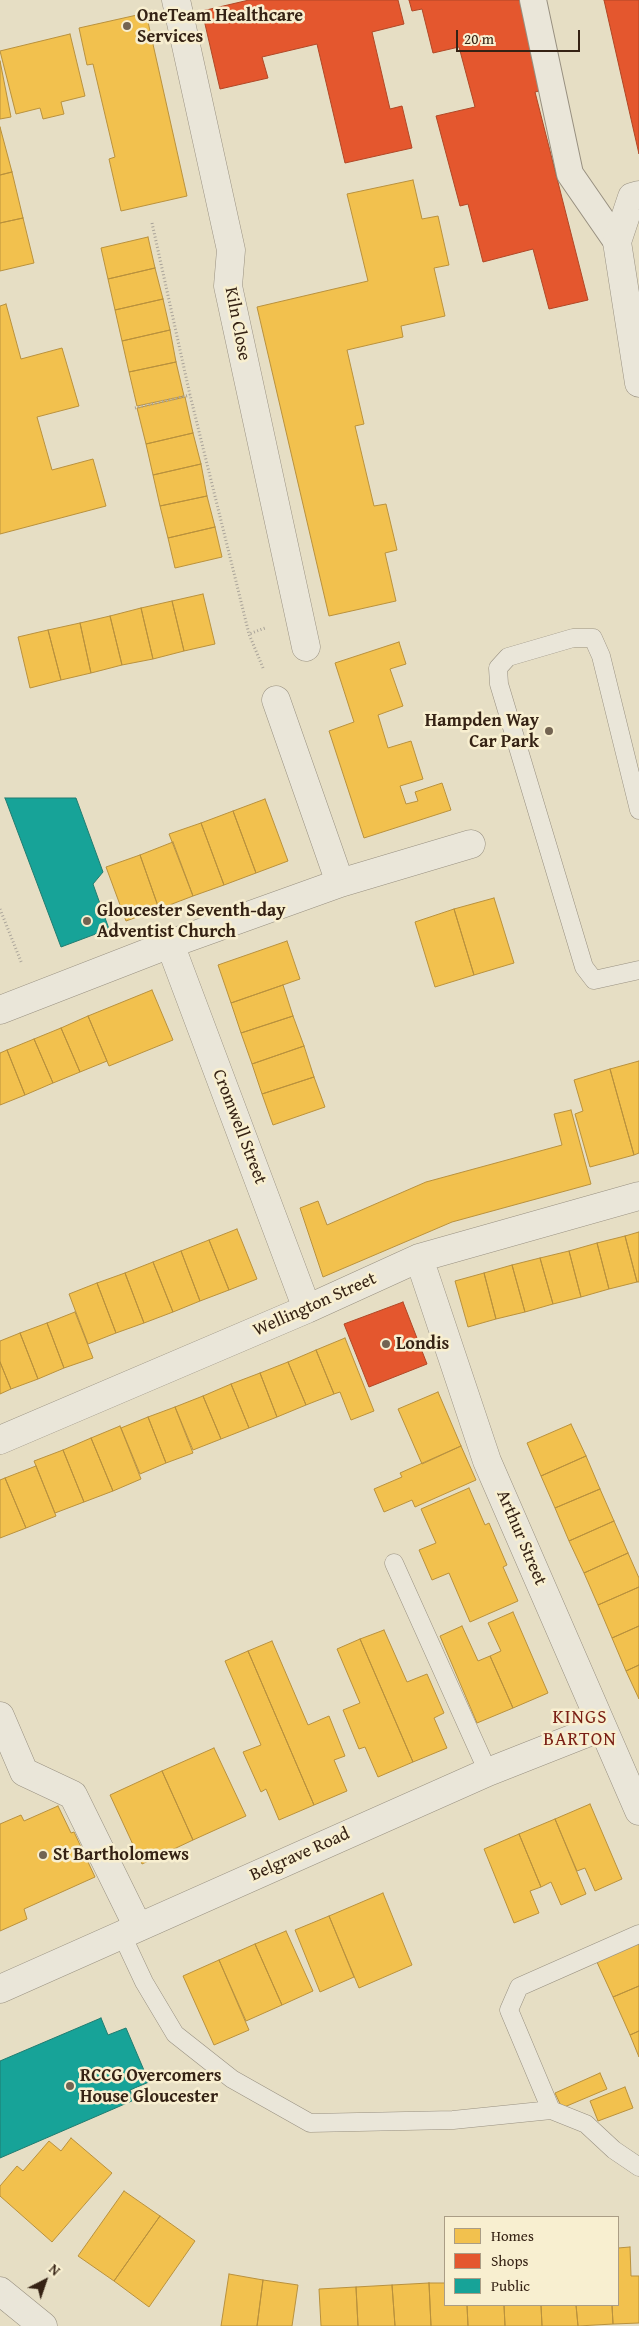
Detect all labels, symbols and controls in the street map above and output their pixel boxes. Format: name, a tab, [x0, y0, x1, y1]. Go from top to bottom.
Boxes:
place label: OneTeam Healthcare Services	[137, 5, 303, 48]
marker: OneTeam Healthcare Services	[121, 20, 133, 32]
scale bar	[459, 20, 583, 52]
text: 20 m	[464, 28, 494, 49]
street label: Kiln Close	[219, 285, 255, 363]
place label: Hampden Way Car Park	[425, 710, 539, 752]
marker: Hampden Way Car Park	[543, 725, 555, 737]
place label: Gloucester Seventh-day Adventist Church	[97, 900, 285, 942]
marker: Gloucester Seventh-day Adventist Church	[81, 915, 93, 927]
street label: Cromwell Street	[207, 1067, 271, 1187]
street label: Wellington Street	[250, 1268, 380, 1342]
place label: Londis	[396, 1333, 449, 1355]
marker: Londis	[380, 1338, 392, 1350]
street label: Arthur Street	[491, 1487, 551, 1589]
district label: KINGS BARTON	[543, 1707, 617, 1751]
street label: Belgrave Road	[247, 1823, 353, 1887]
place label: St Bartholomews	[53, 1844, 189, 1866]
marker: St Bartholomews	[37, 1849, 49, 1861]
place label: RCCG Overcomers House Gloucester	[80, 2065, 222, 2108]
marker: RCCG Overcomers House Gloucester	[64, 2080, 76, 2092]
legend	[444, 2216, 619, 2306]
text: Homes	[491, 2225, 534, 2246]
text: Shops	[491, 2250, 528, 2271]
north arrow	[20, 2256, 70, 2306]
text: N	[45, 2259, 65, 2280]
text: Public	[491, 2275, 530, 2296]

